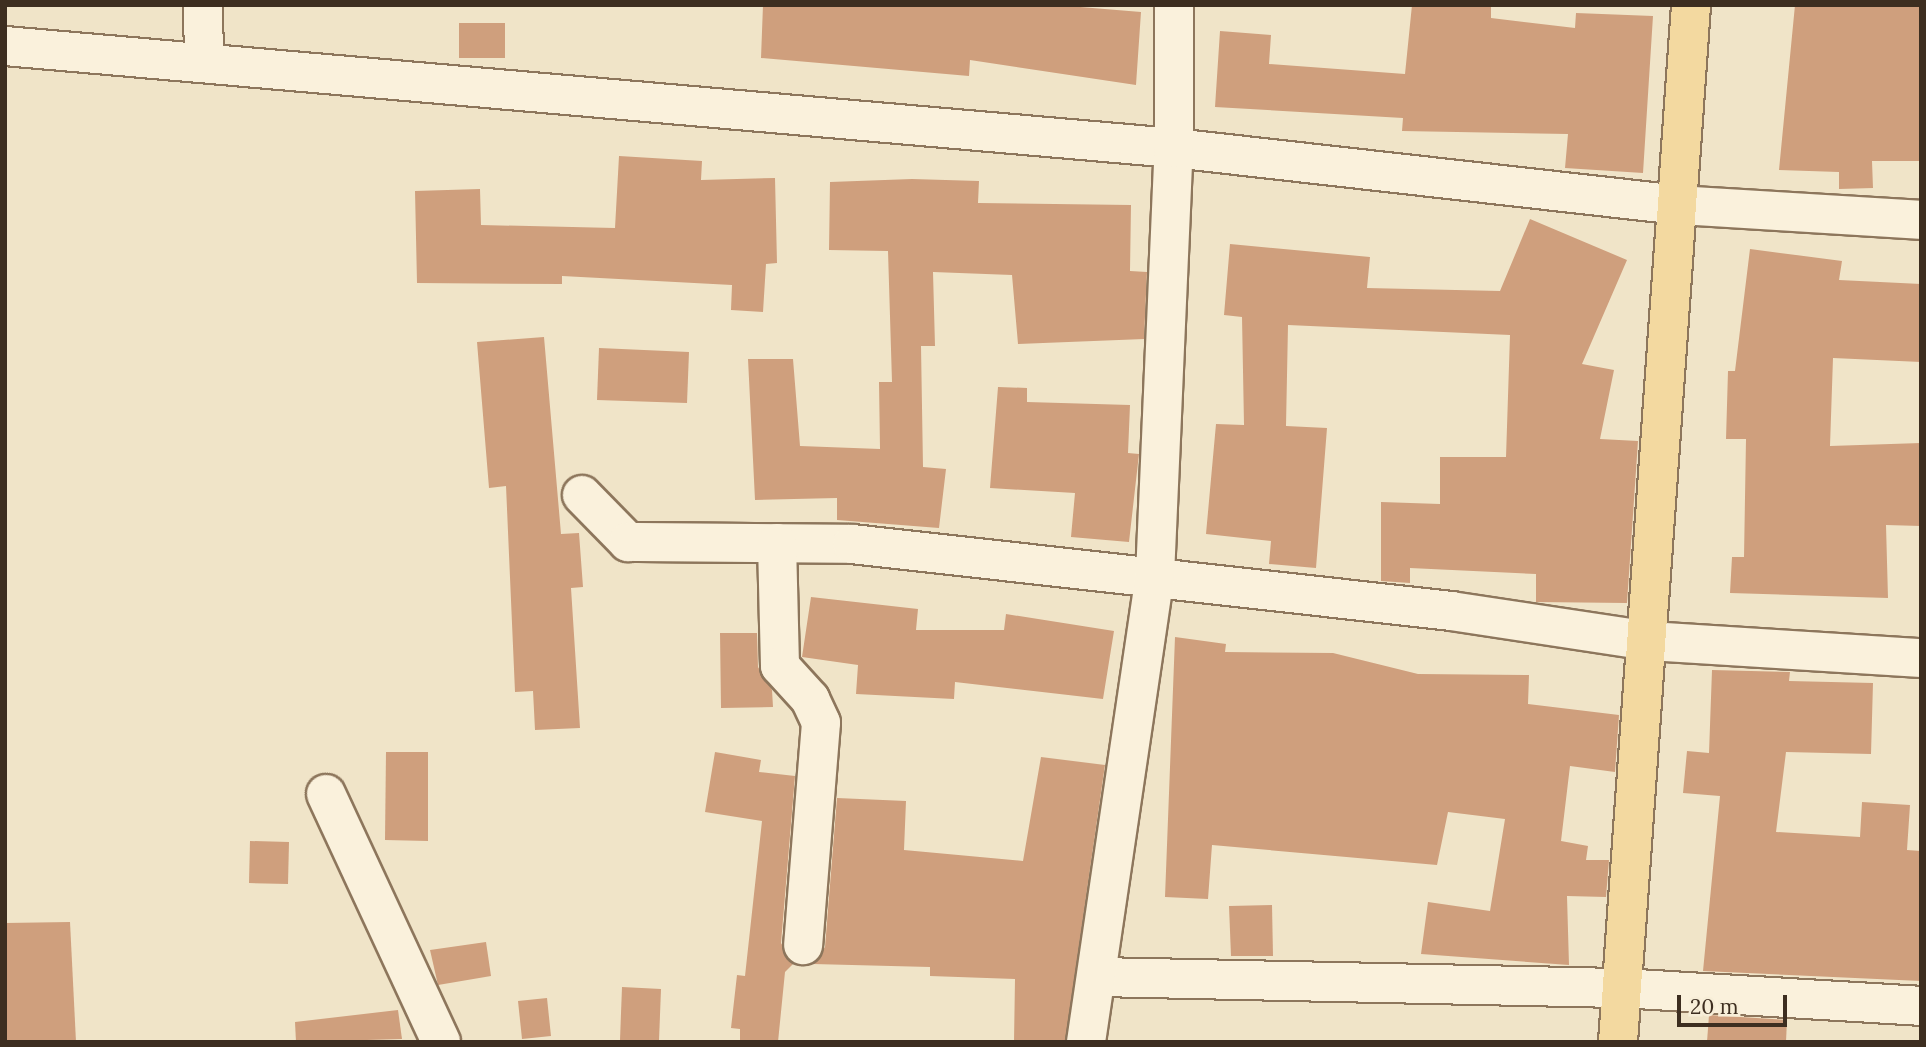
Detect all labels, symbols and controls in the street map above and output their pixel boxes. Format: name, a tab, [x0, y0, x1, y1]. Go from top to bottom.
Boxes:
scale bar	[1681, 981, 1791, 1025]
text: 20 m	[1690, 993, 1739, 1020]

